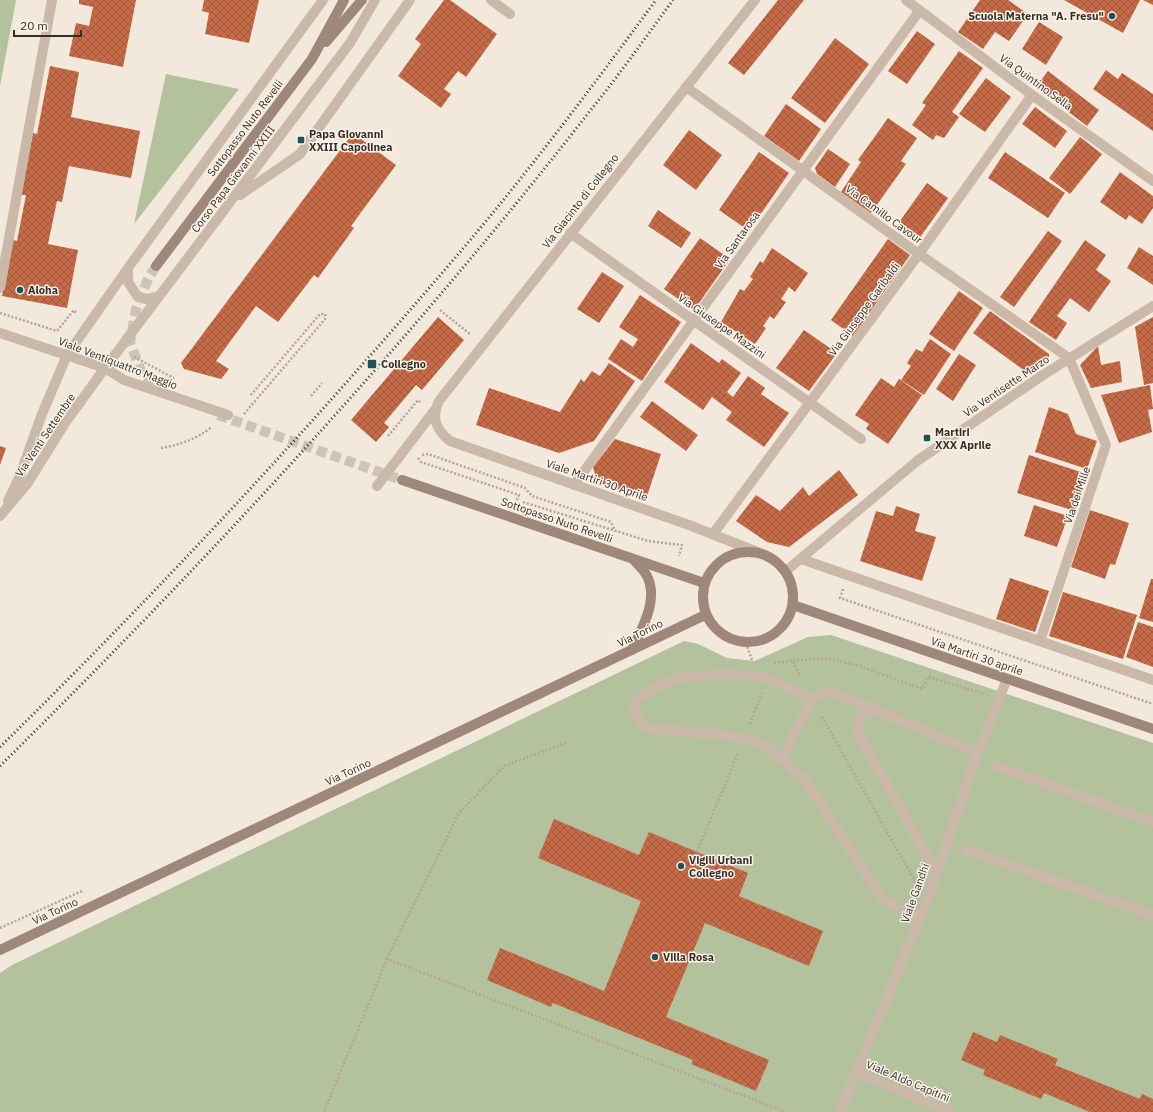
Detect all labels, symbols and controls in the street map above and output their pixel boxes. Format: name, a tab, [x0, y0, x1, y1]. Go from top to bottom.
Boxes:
place label: Scuola Materna "A. Fresu"	[968, 9, 1104, 23]
marker: Scuola Materna "A. Fresu"	[1107, 11, 1117, 21]
scale bar	[14, 12, 81, 38]
text: 20 m	[20, 18, 48, 33]
street label: Via Quintino Sella	[997, 51, 1075, 113]
street label: Sottopasso Nuto Revelli	[204, 77, 286, 179]
street label: Corso Papa Giovanni XXIII	[188, 123, 278, 235]
place label: Papa Giovanni XXIII Capolinea	[309, 127, 392, 154]
marker: Papa Giovanni XXIII Capolinea	[296, 135, 306, 145]
street label: Via Giacinto di Collegno	[539, 151, 621, 251]
street label: Via Camillo Cavour	[843, 181, 925, 247]
street label: Via Santarosa	[711, 208, 763, 271]
street label: Via Giuseppe Garibaldi	[825, 260, 903, 358]
place label: Aloha	[28, 283, 58, 297]
marker: Aloha	[15, 285, 25, 295]
street label: Via Giuseppe Mazzini	[675, 290, 769, 362]
street label: Viale Ventiquattro Maggio	[56, 334, 180, 392]
street label: Via Ventisette Marzo	[960, 352, 1052, 420]
place label: Collegno	[381, 357, 426, 371]
marker: Collegno	[366, 358, 378, 370]
street label: Via Venti Settembre	[12, 391, 78, 479]
place label: Martiri XXX Aprile	[935, 425, 991, 452]
marker: Martiri XXX Aprile	[922, 433, 932, 443]
street label: Viale Martiri 30 Aprile	[544, 456, 650, 504]
street label: Via dei Mille	[1061, 465, 1093, 525]
street label: Sottopasso Nuto Revelli	[499, 494, 615, 546]
street label: Via Torino	[615, 616, 665, 650]
street label: Via Martiri 30 aprile	[929, 634, 1025, 678]
street label: Via Torino	[323, 755, 373, 789]
place label: Vigili Urbani Collegno	[689, 853, 752, 880]
marker: Vigili Urbani Collegno	[676, 861, 686, 871]
street label: Viale Gandhi	[898, 861, 932, 925]
street label: Via Torino	[30, 894, 80, 928]
place label: Villa Rosa	[663, 950, 714, 964]
marker: Villa Rosa	[650, 952, 660, 962]
street label: Viale Aldo Capitini	[864, 1057, 952, 1105]

